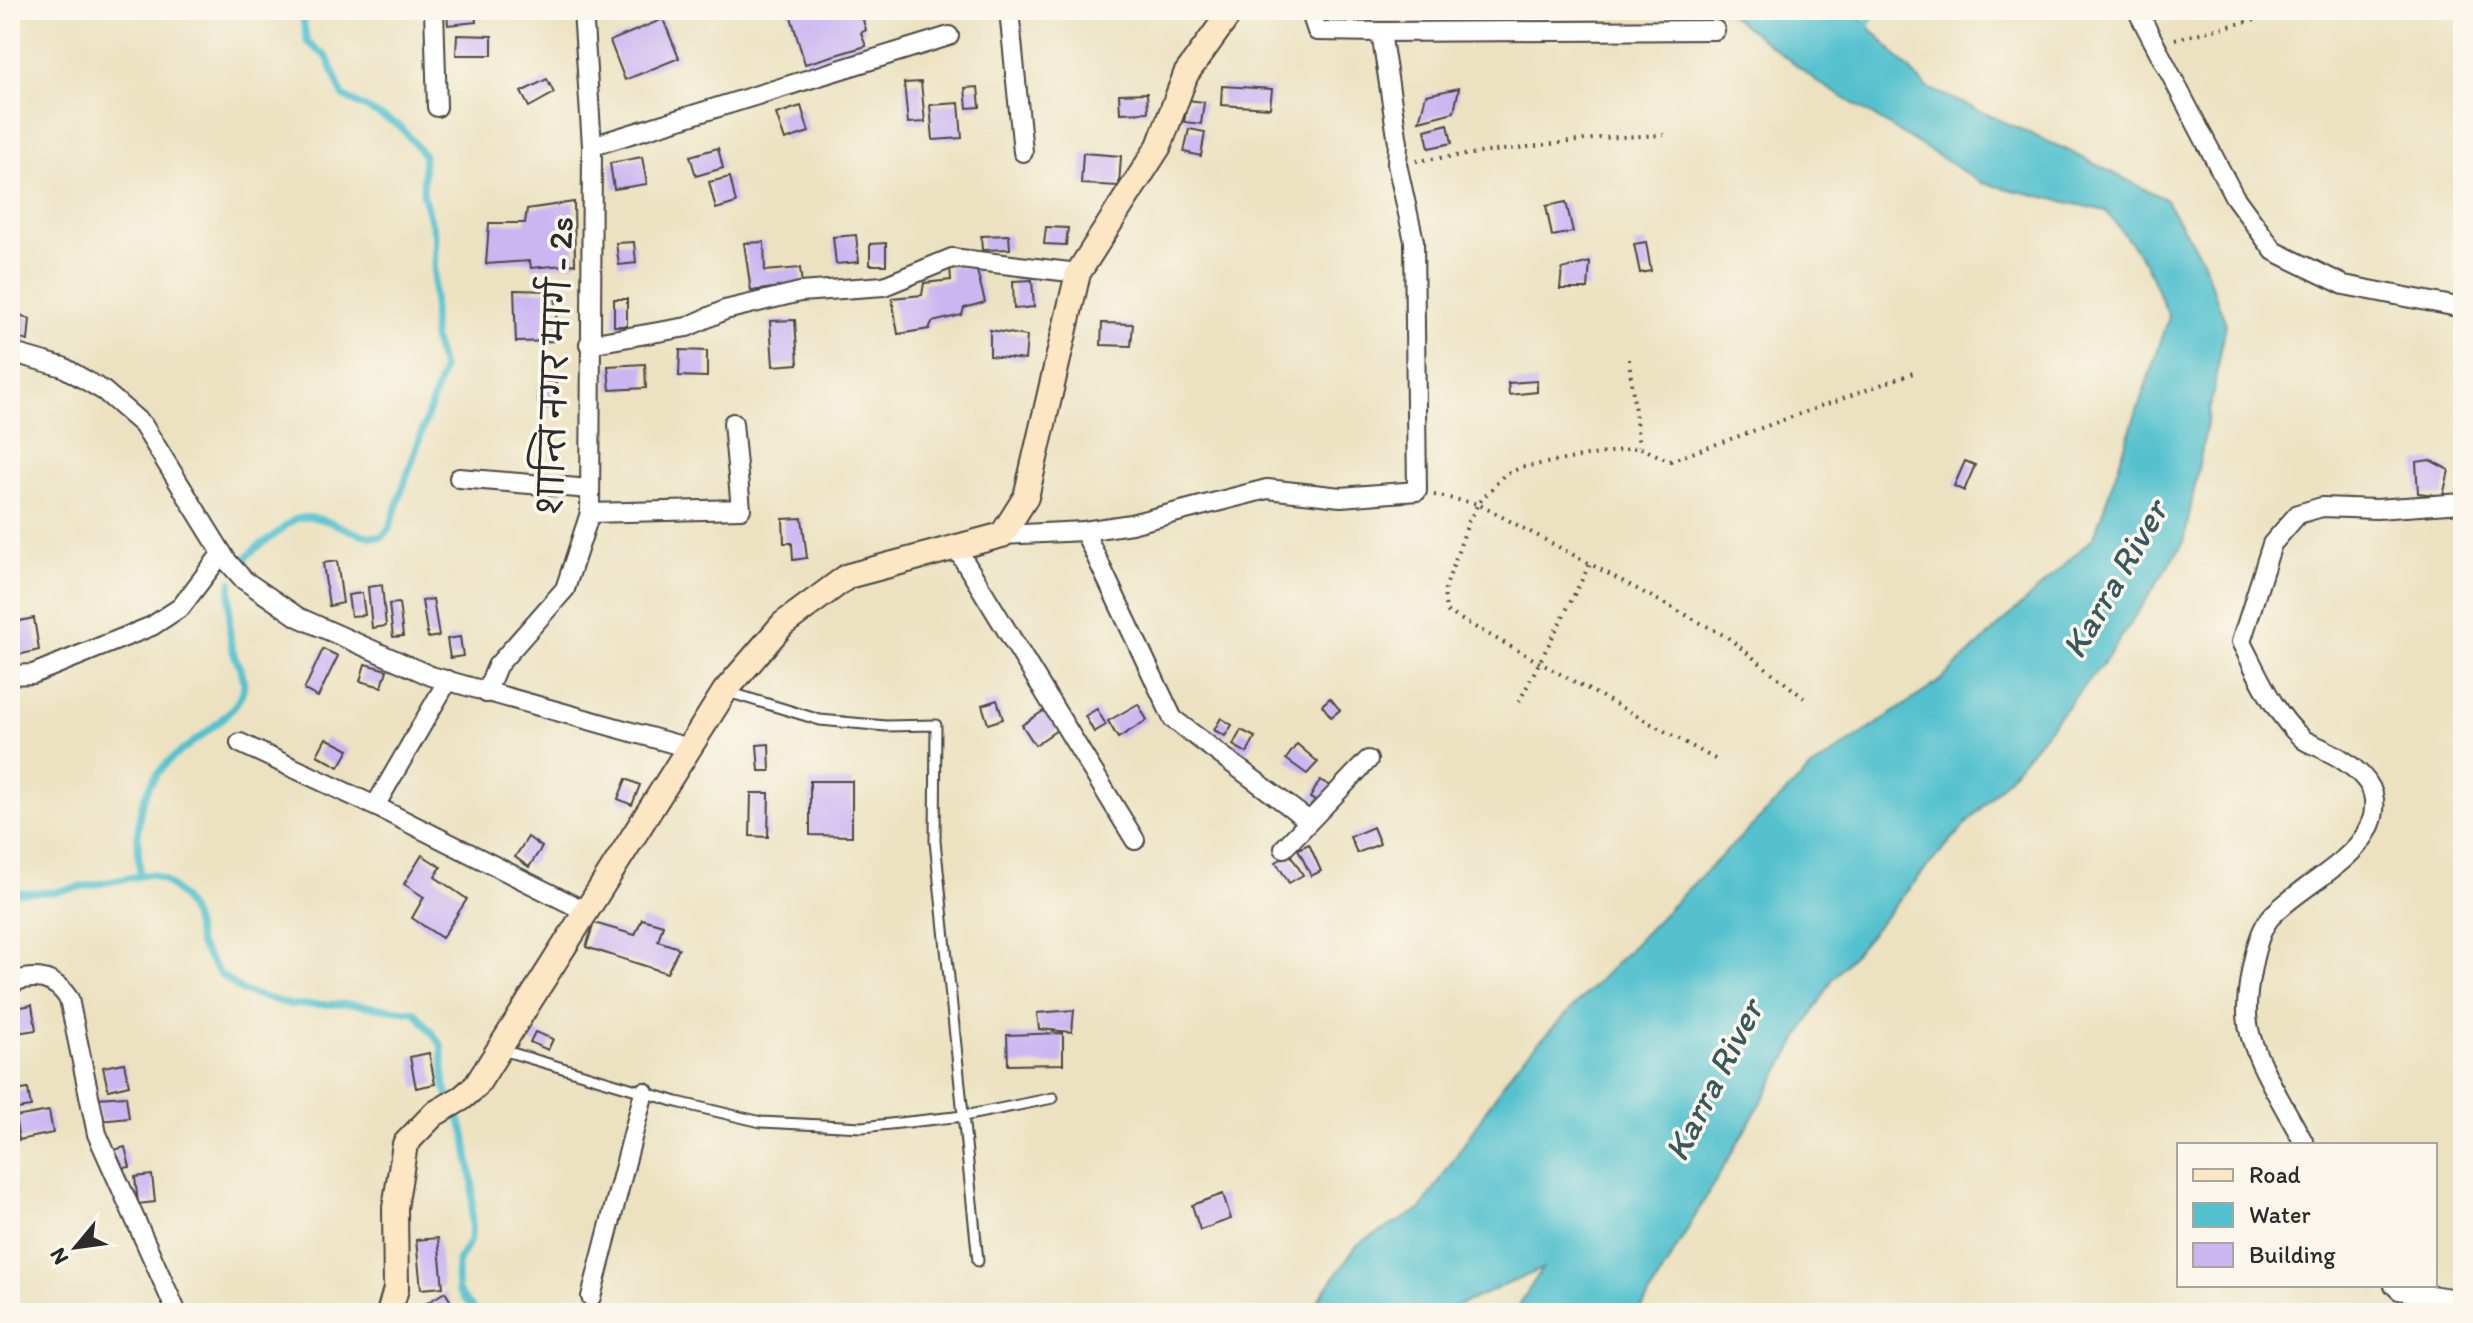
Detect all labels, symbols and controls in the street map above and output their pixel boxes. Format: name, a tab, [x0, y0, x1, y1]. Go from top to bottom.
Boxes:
street label: शान्ति नगर मार्ग - 2s	[524, 216, 582, 516]
water label: Karra River	[2052, 489, 2178, 666]
water label: Karra River	[1654, 989, 1774, 1168]
legend	[2177, 1143, 2437, 1287]
text: Road	[2249, 1160, 2301, 1189]
text: Water	[2249, 1200, 2311, 1229]
north arrow	[36, 1207, 116, 1287]
text: Building	[2249, 1240, 2336, 1269]
text: N	[44, 1243, 74, 1269]

